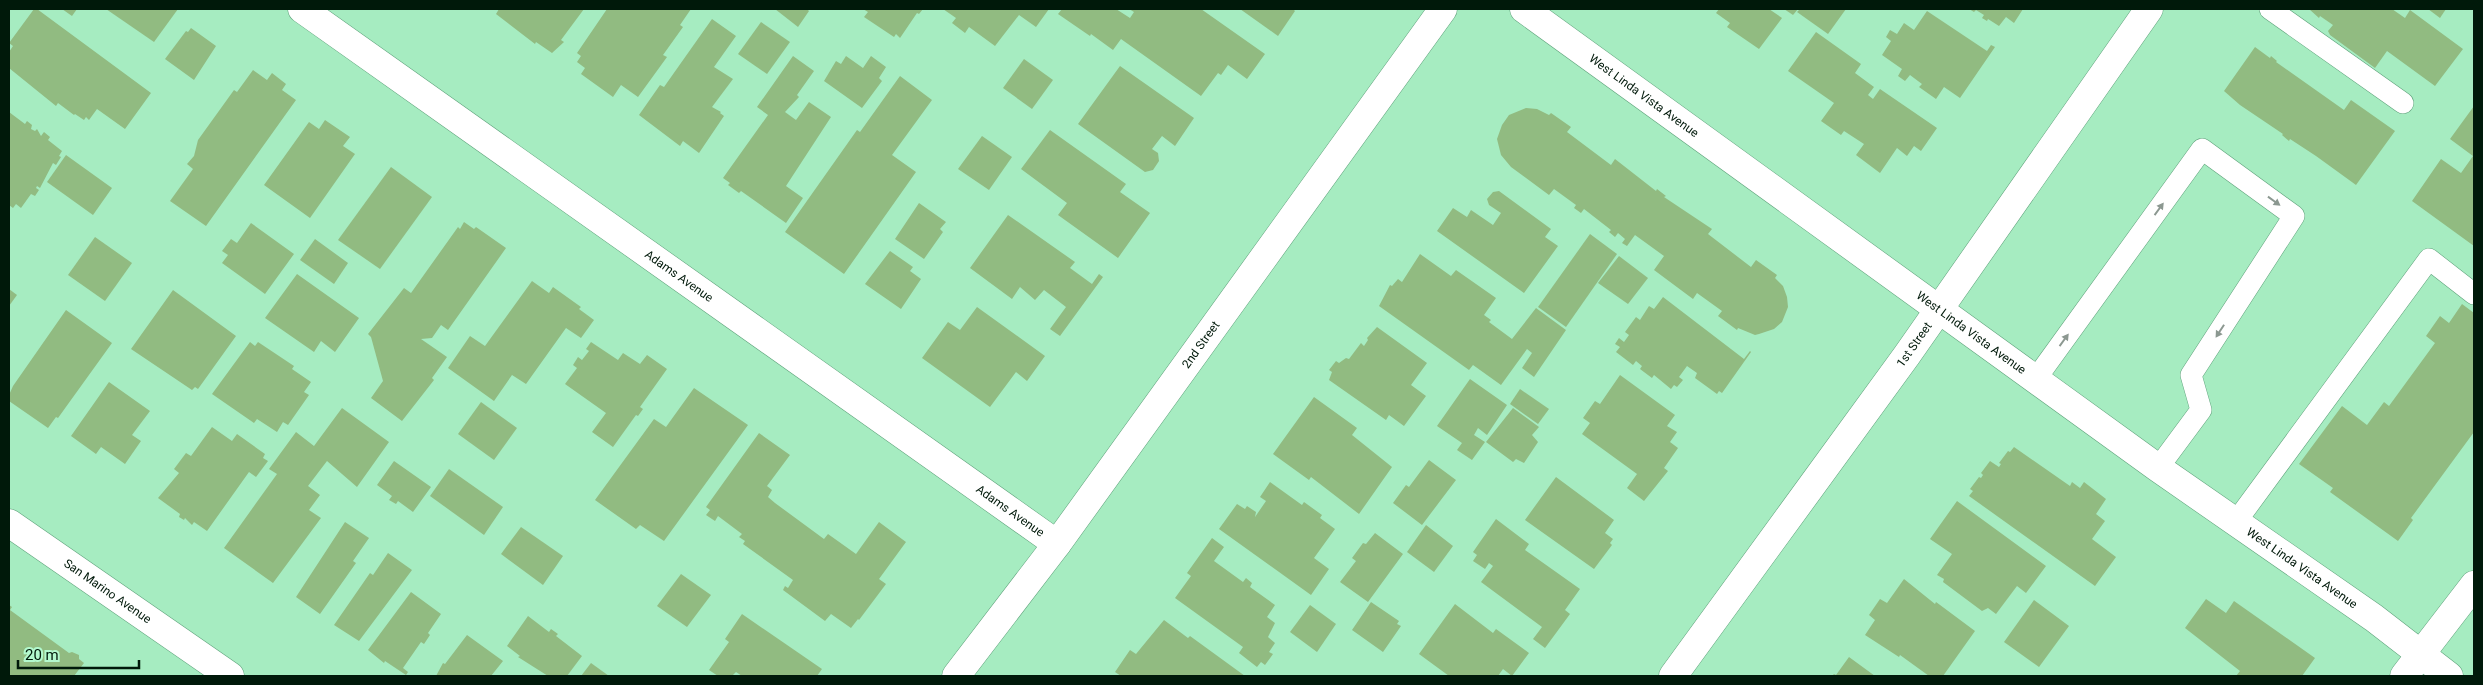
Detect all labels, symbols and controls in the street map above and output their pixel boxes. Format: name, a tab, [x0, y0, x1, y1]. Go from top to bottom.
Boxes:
street label: West Linda Vista Avenue	[1586, 51, 1701, 140]
one-way arrow	[2267, 196, 2280, 207]
one-way arrow	[2153, 203, 2164, 216]
street label: Adams Avenue	[642, 247, 716, 305]
street label: West Linda Vista Avenue	[1914, 288, 2029, 377]
street label: 2nd Street	[1179, 318, 1223, 371]
street label: 1st Street	[1894, 319, 1935, 370]
one-way arrow	[2215, 325, 2224, 338]
one-way arrow	[2058, 334, 2068, 347]
street label: Adams Avenue	[973, 482, 1047, 540]
street label: West Linda Vista Avenue	[2244, 525, 2360, 611]
street label: San Marino Avenue	[61, 556, 154, 626]
scale bar	[18, 638, 139, 670]
text: 20 m	[25, 646, 59, 664]

